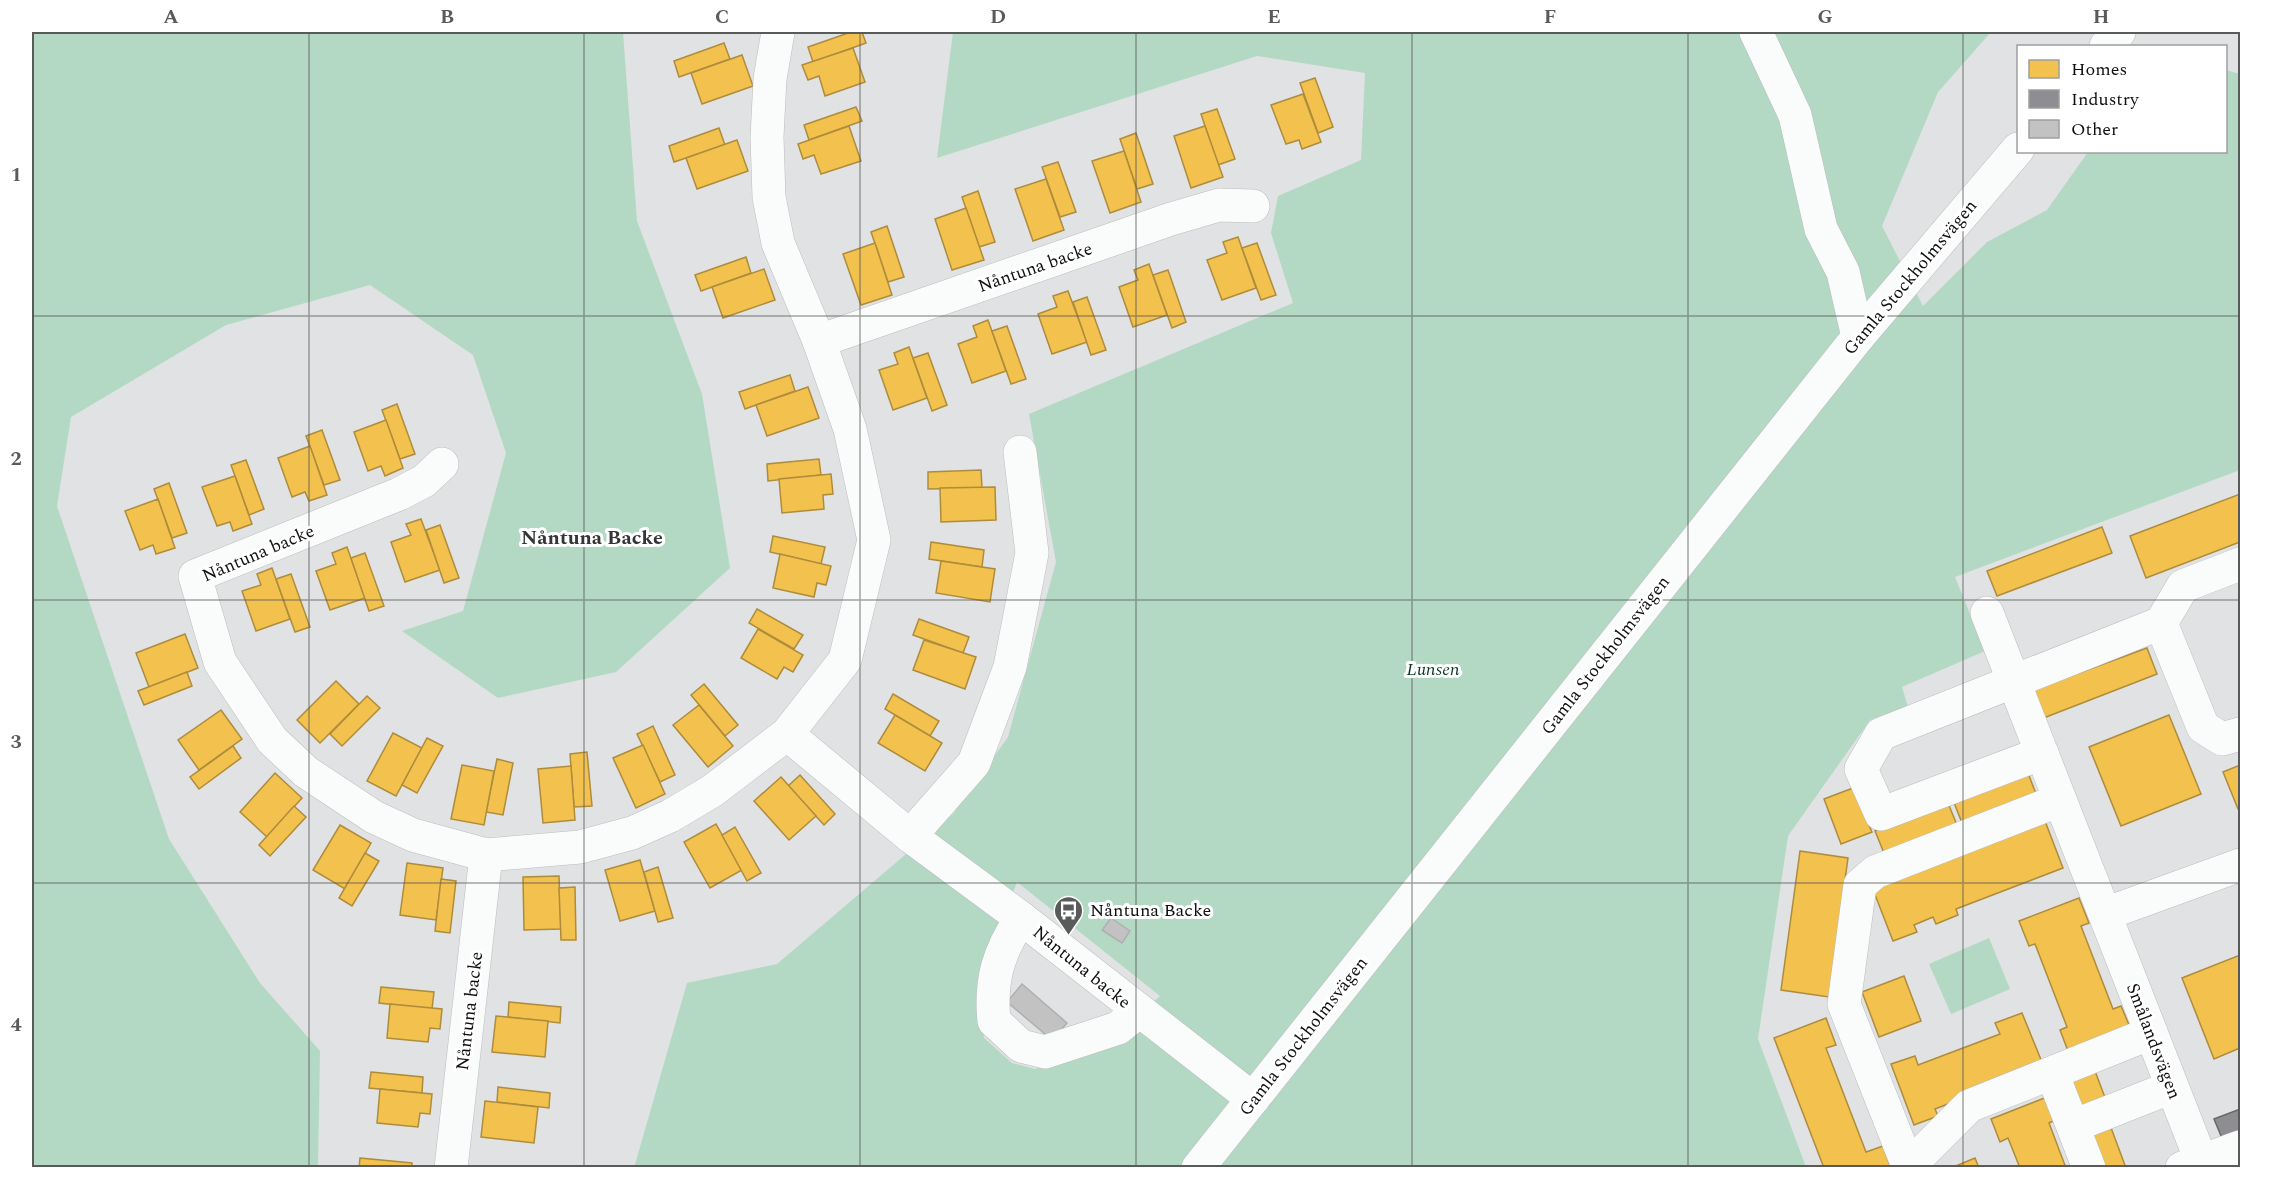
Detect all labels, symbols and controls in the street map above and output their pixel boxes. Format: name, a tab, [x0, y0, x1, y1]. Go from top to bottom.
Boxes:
text: A	[163, 2, 179, 32]
text: B	[440, 2, 454, 32]
text: C	[715, 2, 729, 32]
text: D	[990, 2, 1006, 32]
text: E	[1267, 2, 1281, 32]
text: F	[1544, 2, 1556, 32]
text: G	[1817, 2, 1833, 32]
text: H	[2093, 2, 2109, 32]
legend	[2017, 45, 2227, 153]
text: Homes	[2071, 56, 2127, 83]
text: Industry	[2071, 86, 2140, 113]
text: Other	[2071, 116, 2118, 143]
text: 1	[10, 160, 22, 190]
street label: Gamla Stockholmsvägen	[1837, 194, 1984, 361]
street label: Nåntuna backe	[974, 235, 1096, 300]
text: 2	[10, 444, 22, 474]
street label: Nåntuna backe	[198, 518, 319, 589]
district label: Nåntuna Backe	[521, 523, 663, 553]
street label: Gamla Stockholmsvägen	[1534, 570, 1676, 741]
park label: Lunsen	[1406, 656, 1460, 683]
text: 3	[10, 727, 22, 757]
bus stop icon: Nåntuna Backe	[1053, 894, 1085, 936]
place label: Nåntuna Backe	[1090, 897, 1211, 924]
street label: Nåntuna backe	[1027, 919, 1137, 1016]
street label: Nåntuna backe	[449, 950, 490, 1072]
street label: Gamla Stockholmsvägen	[1232, 951, 1374, 1122]
street label: Smålandsvägen	[2119, 979, 2188, 1103]
text: 4	[10, 1010, 22, 1040]

